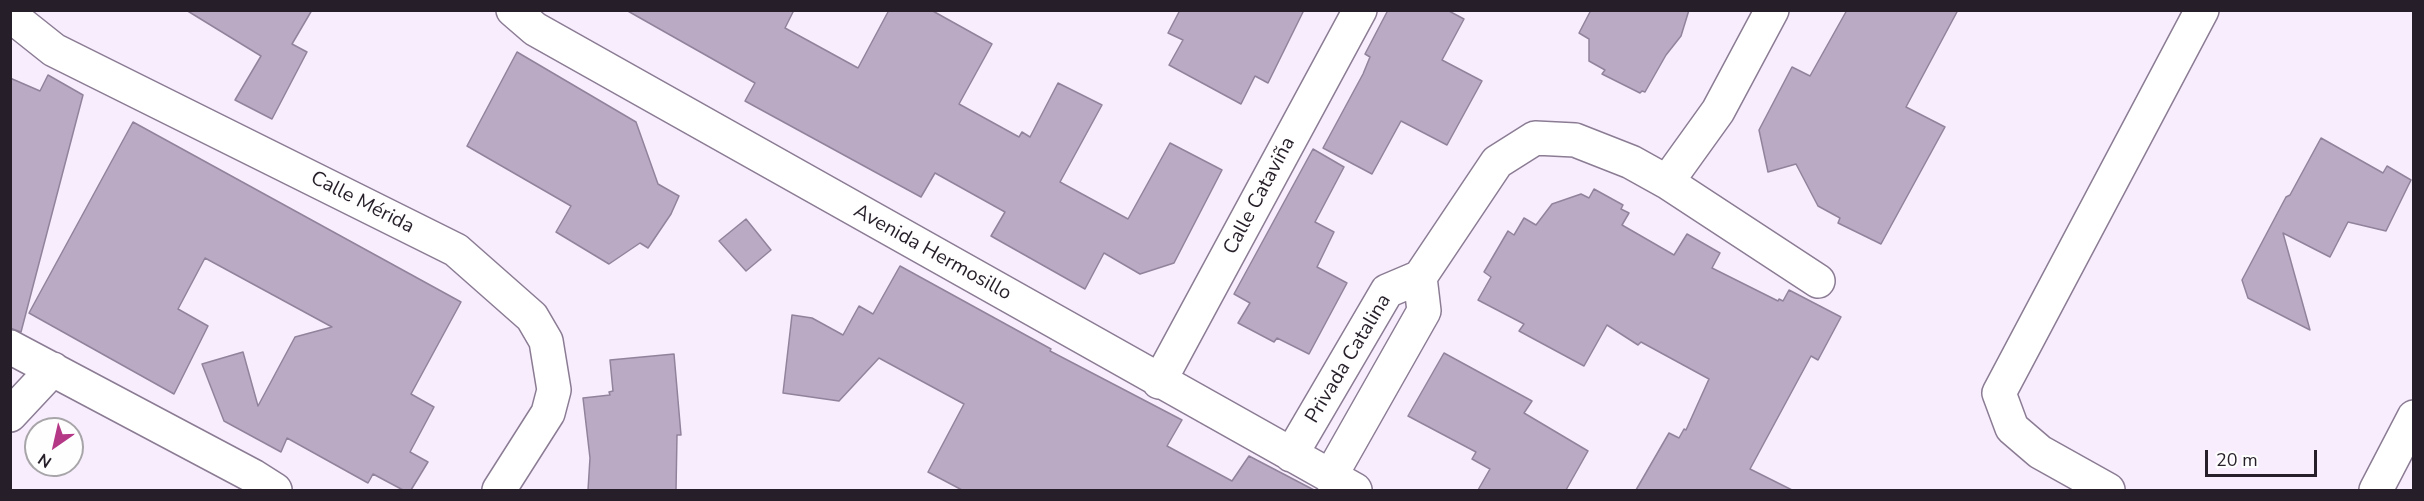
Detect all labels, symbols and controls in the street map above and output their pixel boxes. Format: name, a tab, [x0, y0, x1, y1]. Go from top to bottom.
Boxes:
street label: Calle Cataviña	[1219, 133, 1301, 259]
street label: Calle Mérida	[306, 167, 418, 239]
street label: Avenida Hermosillo	[849, 200, 1015, 306]
street label: Privada Catalina	[1301, 290, 1397, 428]
north arrow	[24, 417, 84, 477]
scale bar	[2208, 438, 2320, 476]
text: N	[34, 448, 56, 473]
text: 20 m	[2216, 448, 2258, 472]

